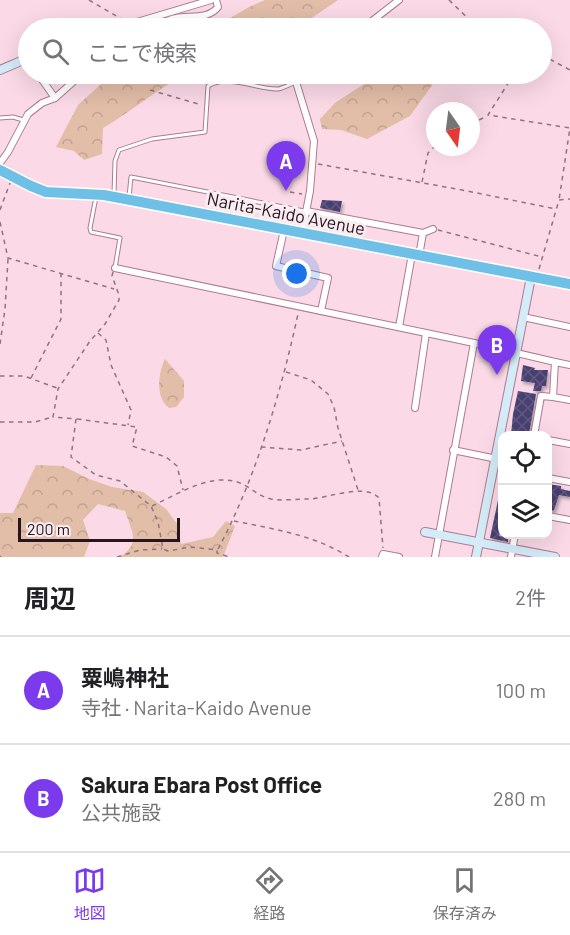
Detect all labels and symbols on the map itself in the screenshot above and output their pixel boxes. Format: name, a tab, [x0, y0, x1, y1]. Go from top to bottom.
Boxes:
north arrow	[426, 102, 480, 156]
pin: A	[266, 142, 306, 191]
street label: Narita-Kaido Avenue	[205, 187, 367, 239]
your location	[282, 259, 311, 288]
pin: B	[478, 326, 516, 375]
scale bar	[18, 515, 180, 542]

